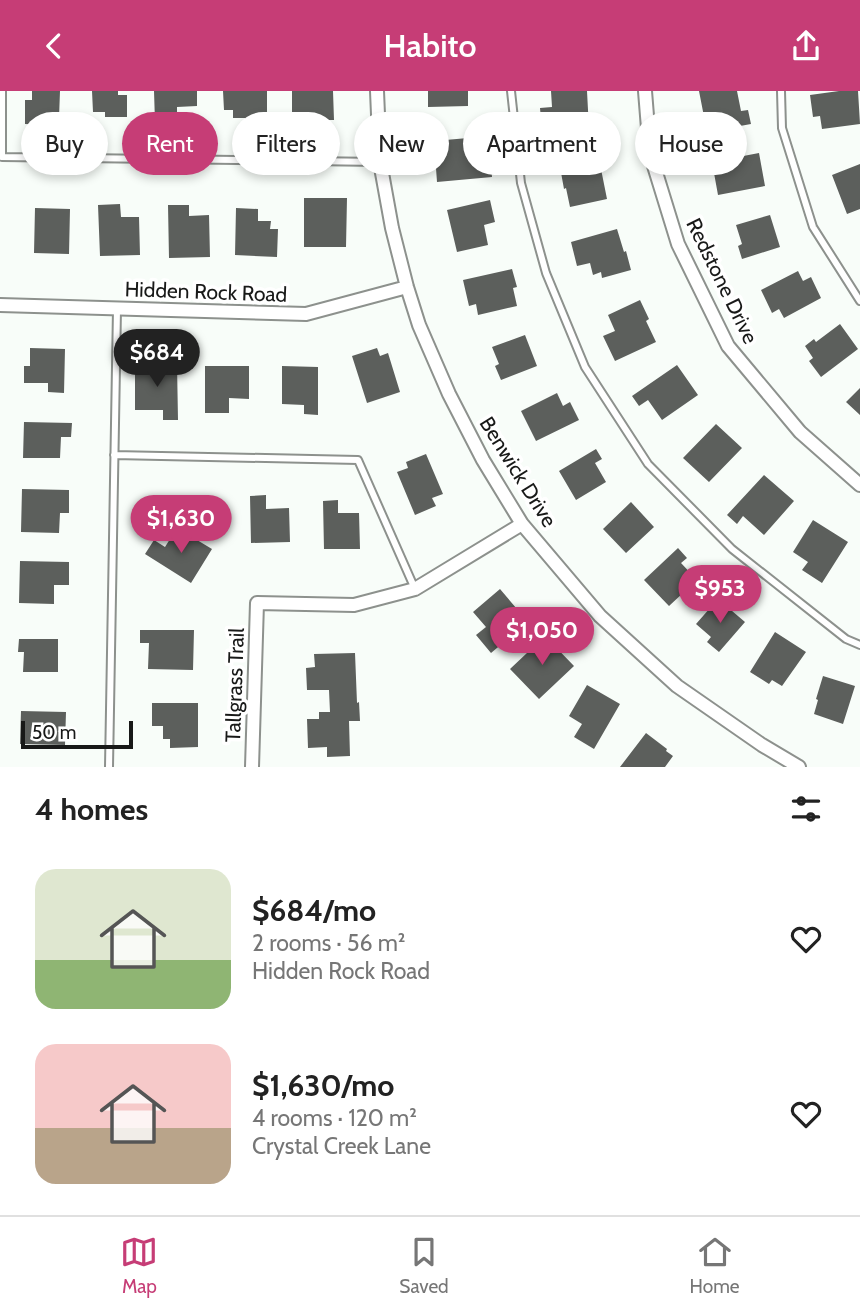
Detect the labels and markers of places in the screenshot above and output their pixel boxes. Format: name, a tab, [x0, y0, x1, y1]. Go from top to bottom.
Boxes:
pin: $684	[116, 329, 198, 389]
pin: $1,630	[124, 496, 238, 555]
pin: $953	[679, 566, 761, 625]
pin: $1,050	[485, 607, 599, 667]

